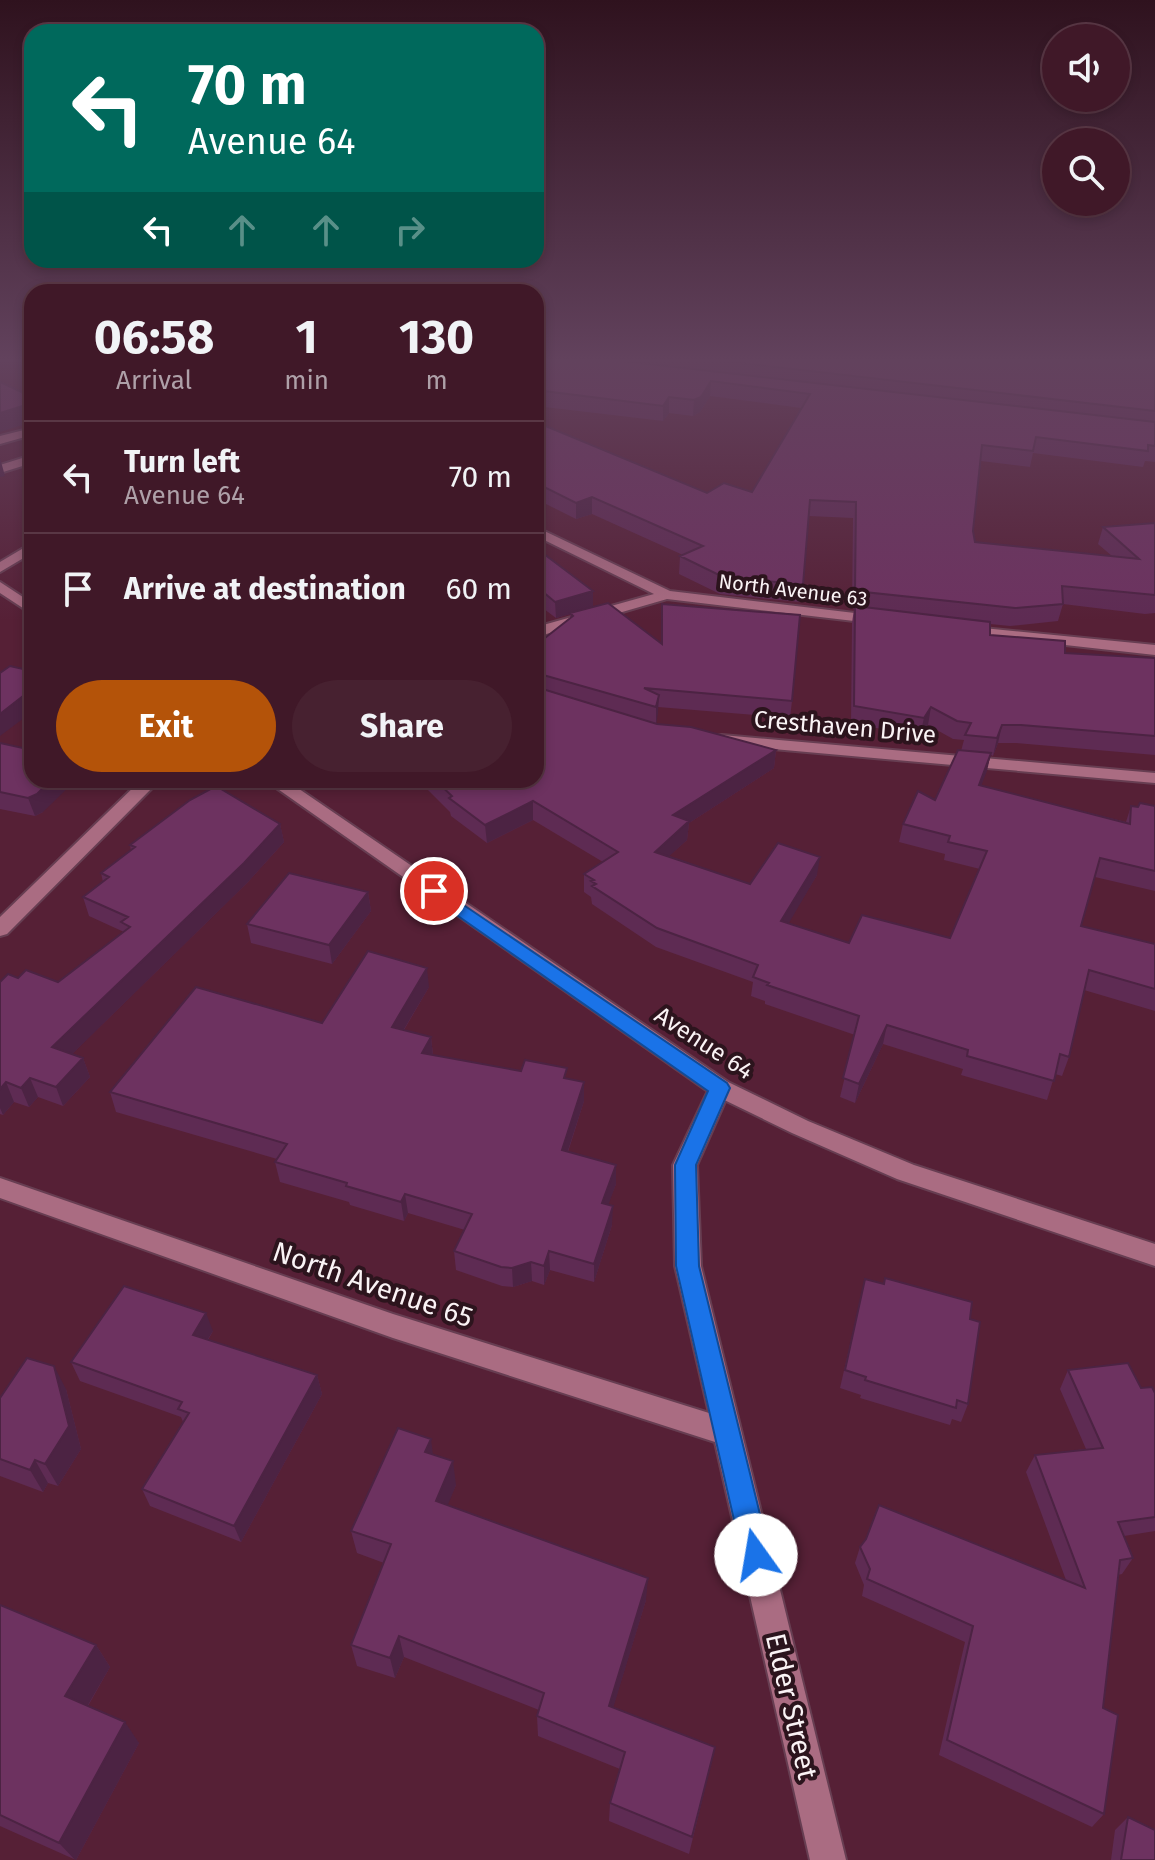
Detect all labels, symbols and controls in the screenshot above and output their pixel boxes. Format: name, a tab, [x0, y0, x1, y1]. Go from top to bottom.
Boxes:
map controls	[1042, 24, 1130, 216]
button: sound	[1042, 24, 1130, 112]
text: 70 m	[188, 52, 307, 119]
icon: left	[56, 56, 160, 160]
text: Avenue 64	[188, 120, 355, 164]
button: search	[1042, 128, 1130, 216]
icon: left	[136, 208, 180, 252]
icon: ahead	[220, 208, 264, 252]
icon: ahead	[304, 208, 348, 252]
icon: right	[388, 208, 432, 252]
text: 06:58	[94, 308, 214, 366]
text: 1	[296, 308, 318, 366]
text: 130	[399, 308, 474, 366]
text: Arrival	[116, 365, 192, 396]
text: min	[284, 365, 329, 396]
text: m	[425, 365, 448, 396]
text: Turn left	[124, 444, 240, 480]
icon: left	[56, 455, 100, 499]
text: 70 m	[449, 459, 512, 495]
text: Avenue 64	[124, 480, 245, 511]
icon: arrive	[56, 567, 100, 611]
street label: North Avenue 63	[717, 569, 869, 611]
text: Arrive at destination	[124, 571, 406, 607]
text: 60 m	[446, 571, 512, 607]
button: Exit	[56, 680, 276, 772]
button: Share	[292, 680, 512, 772]
street label: Cresthaven Drive	[753, 705, 937, 749]
pin	[400, 857, 468, 925]
icon: arrive	[412, 869, 456, 913]
street label: Avenue 64	[650, 1001, 759, 1085]
street label: North Avenue 65	[268, 1235, 477, 1334]
position arrow	[714, 1513, 798, 1597]
street label: Elder Street	[759, 1630, 825, 1783]

